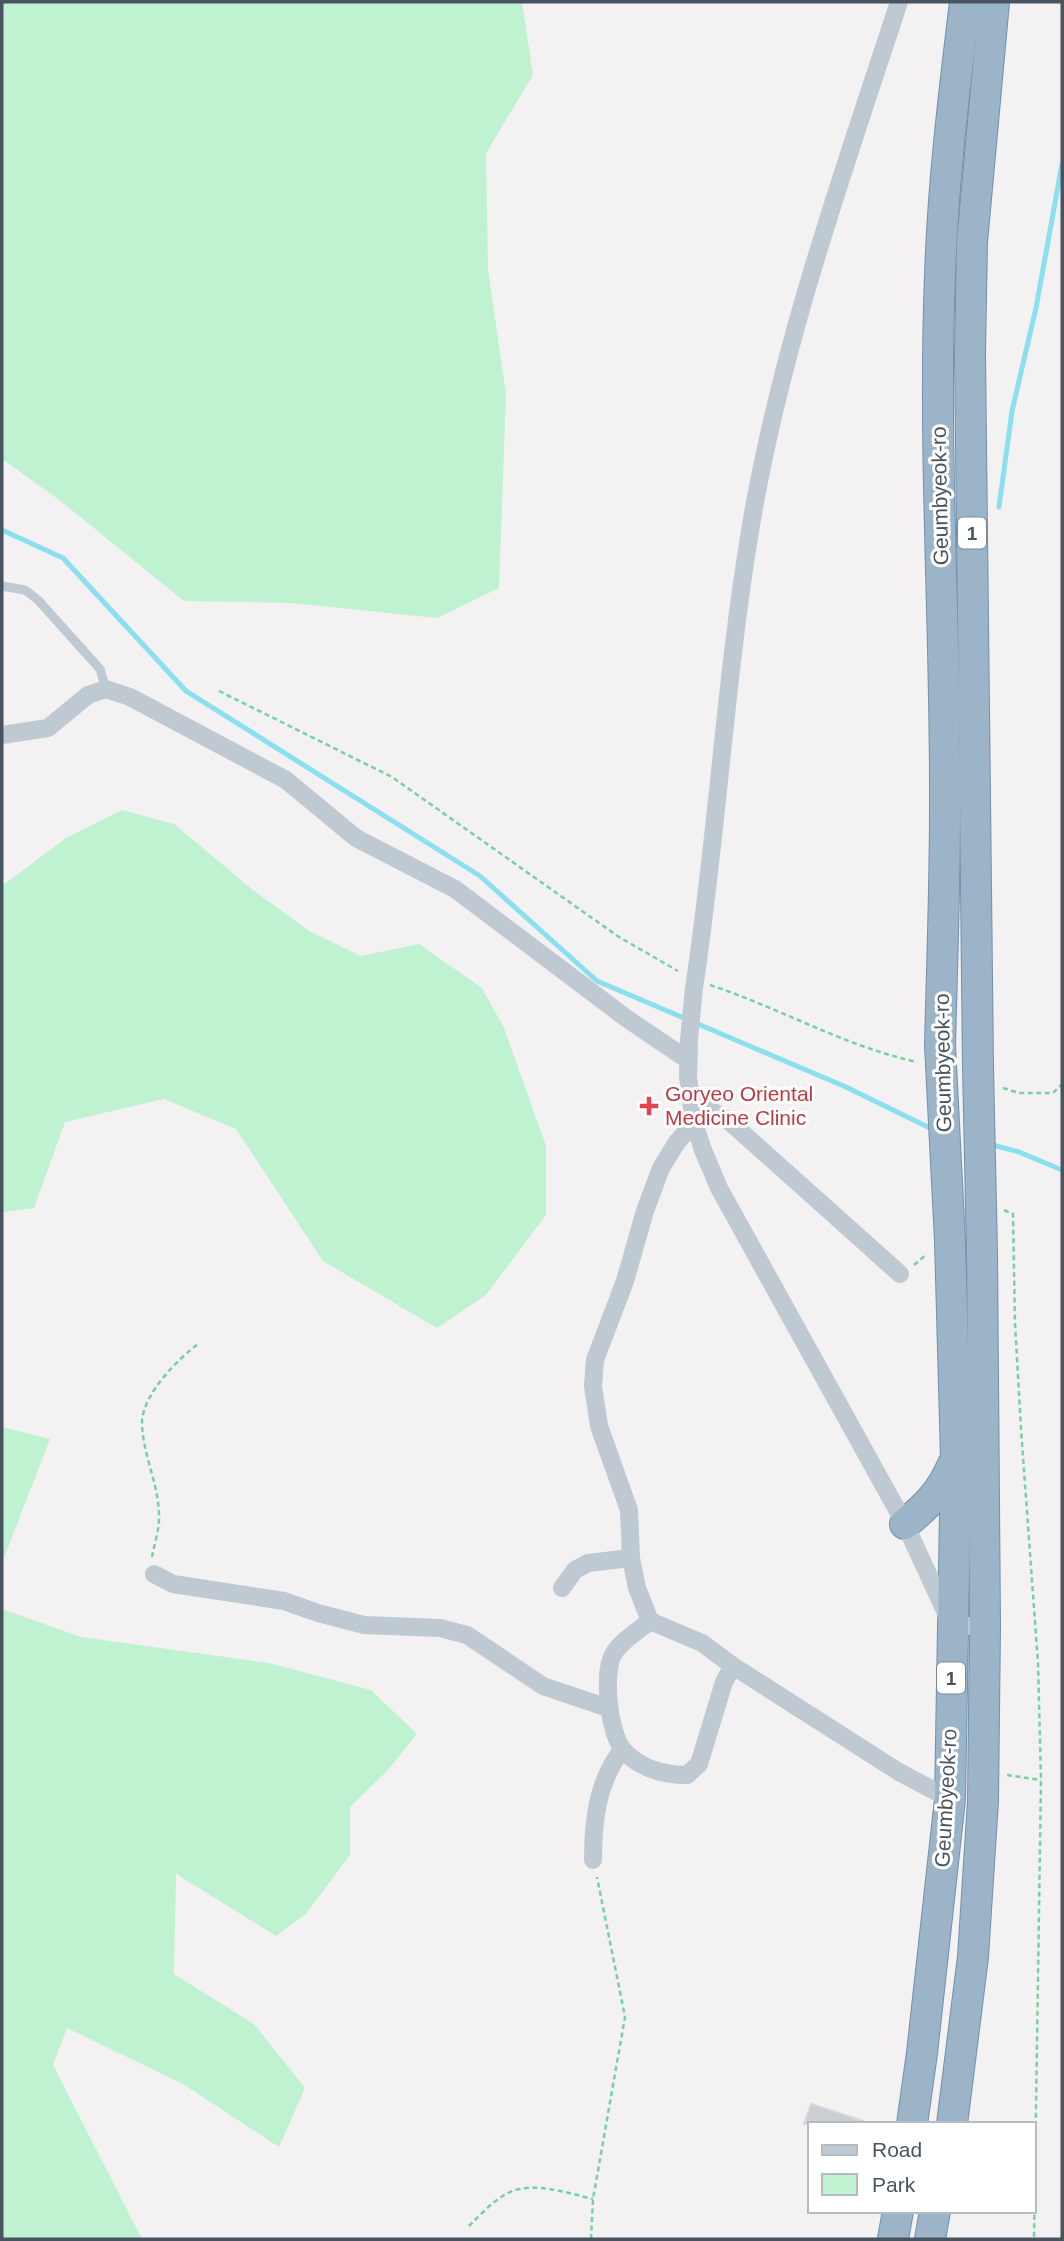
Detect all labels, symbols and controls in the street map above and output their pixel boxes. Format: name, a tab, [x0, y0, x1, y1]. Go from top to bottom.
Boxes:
street label: Geumbyeok-ro	[927, 426, 952, 566]
road number: 1	[958, 518, 986, 548]
street label: Geumbyeok-ro	[930, 993, 955, 1133]
place label: Goryeo Oriental Medicine Clinic	[665, 1082, 813, 1129]
marker: Goryeo Oriental Medicine Clinic	[639, 1096, 659, 1116]
road number: 1	[937, 1662, 965, 1694]
street label: Geumbyeok-ro	[930, 1728, 961, 1868]
legend	[808, 2122, 1036, 2213]
text: Road	[872, 2138, 922, 2161]
text: Park	[872, 2173, 916, 2196]

